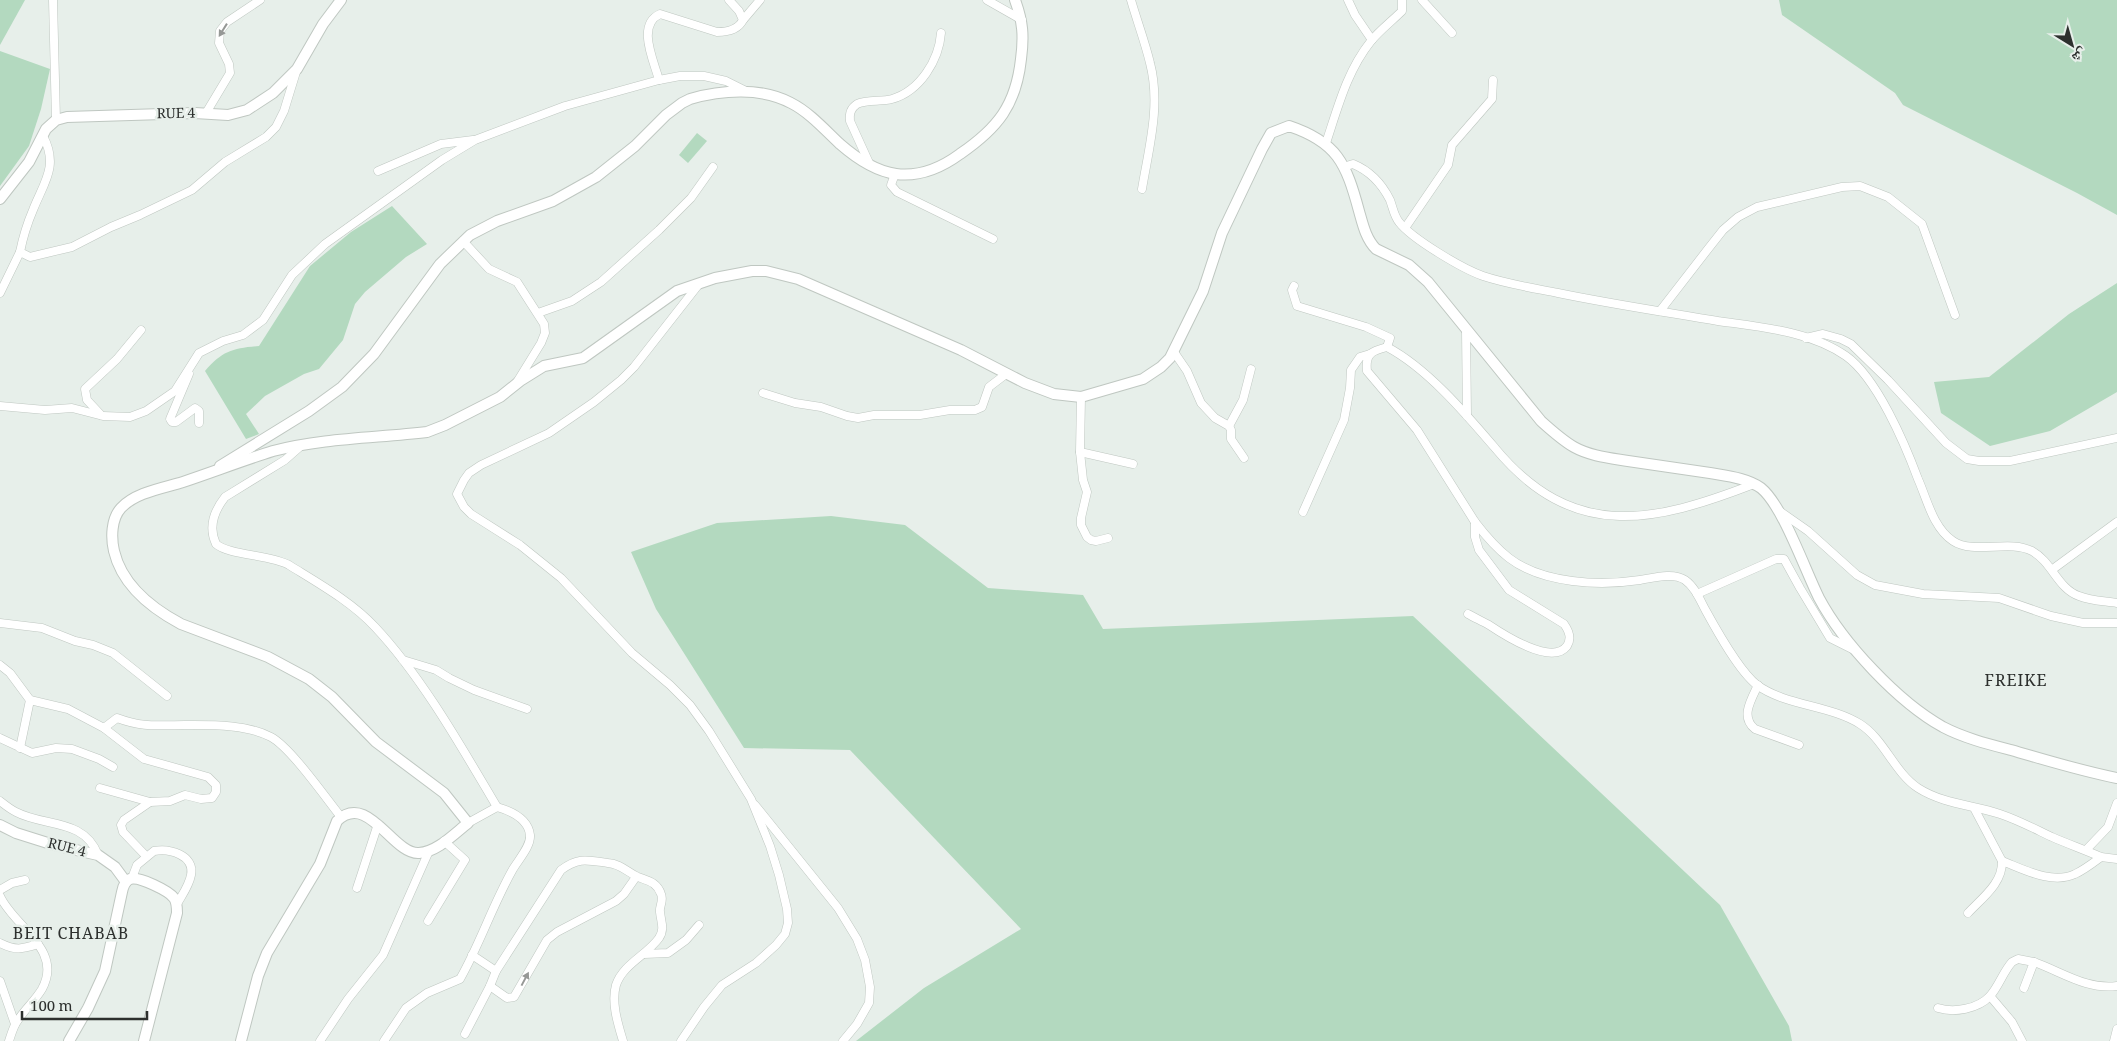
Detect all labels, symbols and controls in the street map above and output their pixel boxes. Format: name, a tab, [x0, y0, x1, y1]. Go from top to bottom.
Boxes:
north arrow	[2047, 20, 2097, 70]
one-way arrow	[218, 23, 227, 36]
text: ش	[2065, 40, 2092, 68]
street label: RUE 4	[156, 103, 196, 127]
district label: FREIKE	[1985, 669, 2047, 696]
street label: RUE 4	[45, 833, 88, 865]
district label: BEIT CHABAB	[13, 922, 129, 949]
one-way arrow	[521, 972, 529, 986]
scale bar	[22, 988, 148, 1020]
text: 100 m	[30, 995, 73, 1021]

